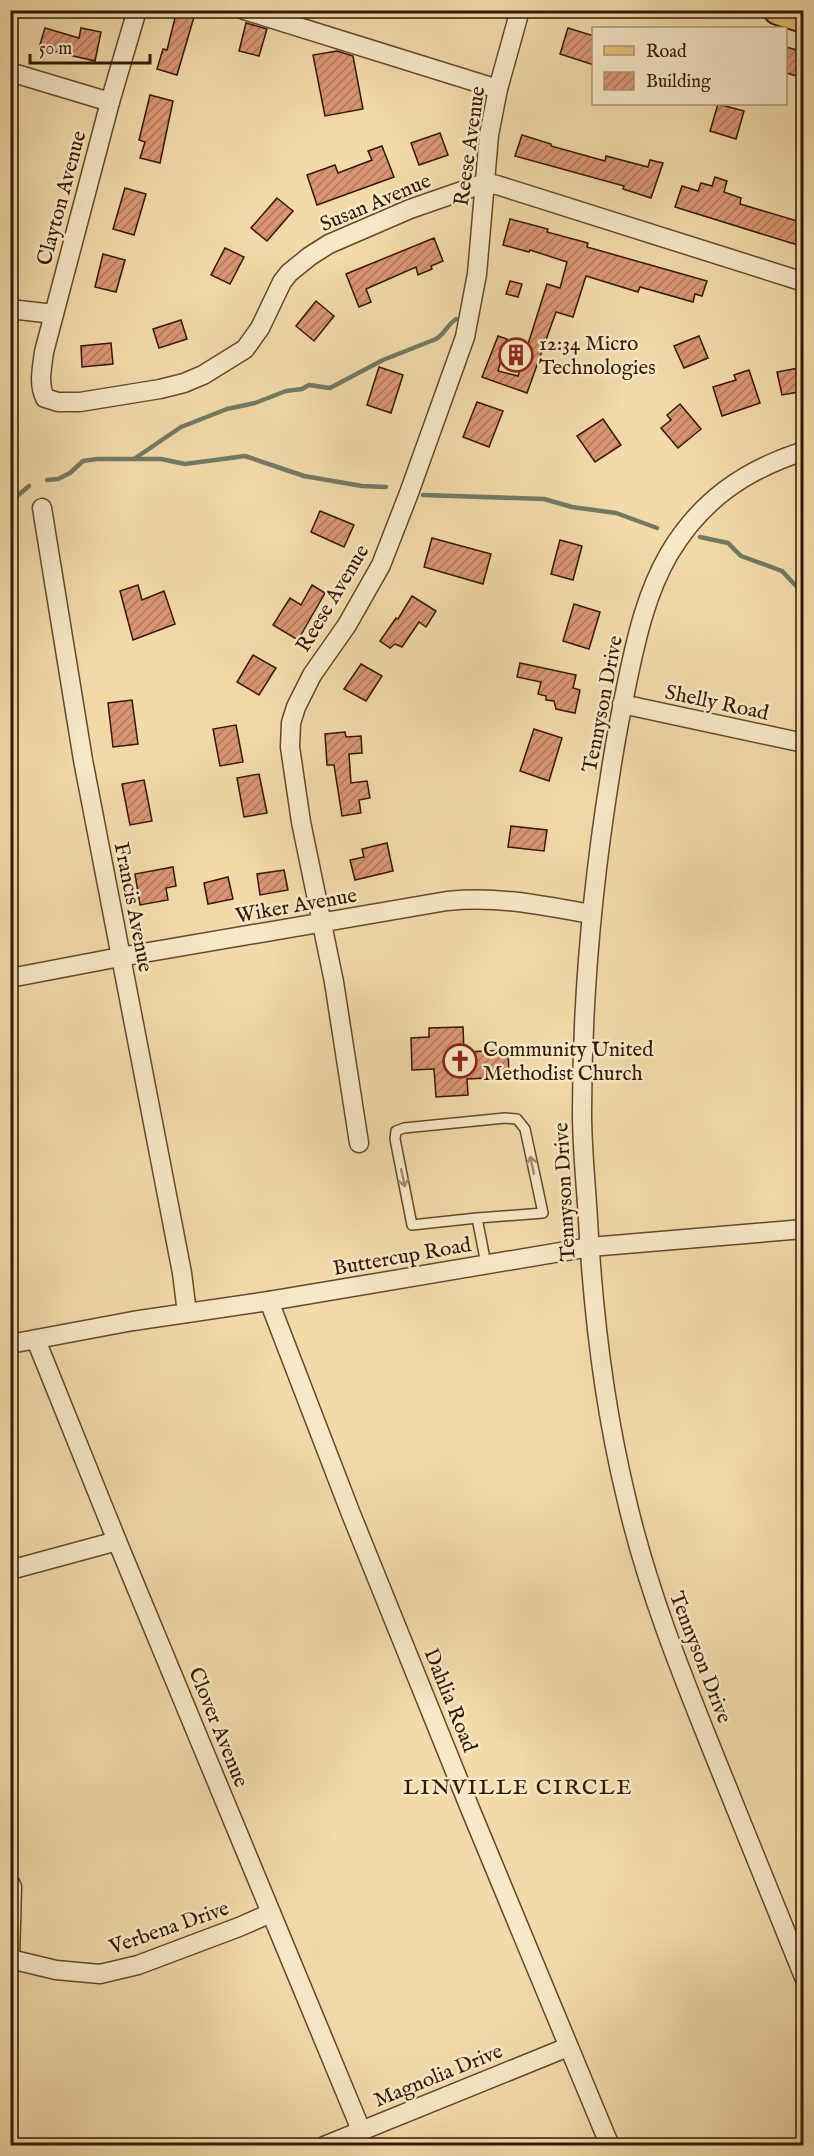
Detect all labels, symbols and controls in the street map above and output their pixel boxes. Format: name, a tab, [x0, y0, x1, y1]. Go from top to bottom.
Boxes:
scale bar	[30, 27, 150, 65]
legend	[592, 27, 787, 105]
text: 50 m	[39, 38, 72, 61]
text: Road	[646, 41, 687, 64]
text: Building	[646, 71, 711, 94]
street label: Reese Avenue	[449, 84, 492, 208]
street label: Clayton Avenue	[32, 128, 93, 269]
street label: Susan Avenue	[316, 168, 436, 239]
place label: 12:34 Micro Technologies	[539, 331, 656, 382]
building icon: 12:34 Micro Technologies	[498, 337, 534, 373]
street label: Reese Avenue	[291, 540, 376, 658]
street label: Tennyson Drive	[577, 633, 630, 775]
street label: Shelly Road	[662, 679, 772, 728]
street label: Francis Avenue	[107, 840, 158, 975]
street label: Wiker Avenue	[233, 882, 359, 930]
place label: Community United Methodist Church	[483, 1037, 654, 1088]
church icon: Community United Methodist Church	[442, 1043, 478, 1079]
street label: Tennyson Drive	[548, 1121, 583, 1262]
one-way arrow	[526, 1155, 537, 1175]
one-way arrow	[397, 1168, 409, 1187]
street label: Buttercup Road	[331, 1232, 474, 1283]
street label: Tennyson Drive	[662, 1588, 737, 1728]
street label: Dahlia Road	[417, 1645, 483, 1757]
street label: Clover Avenue	[181, 1664, 254, 1792]
district label: LINVILLE CIRCLE	[403, 1774, 633, 1802]
street label: Verbena Drive	[105, 1895, 233, 1962]
street label: Magnolia Drive	[370, 2038, 507, 2114]

